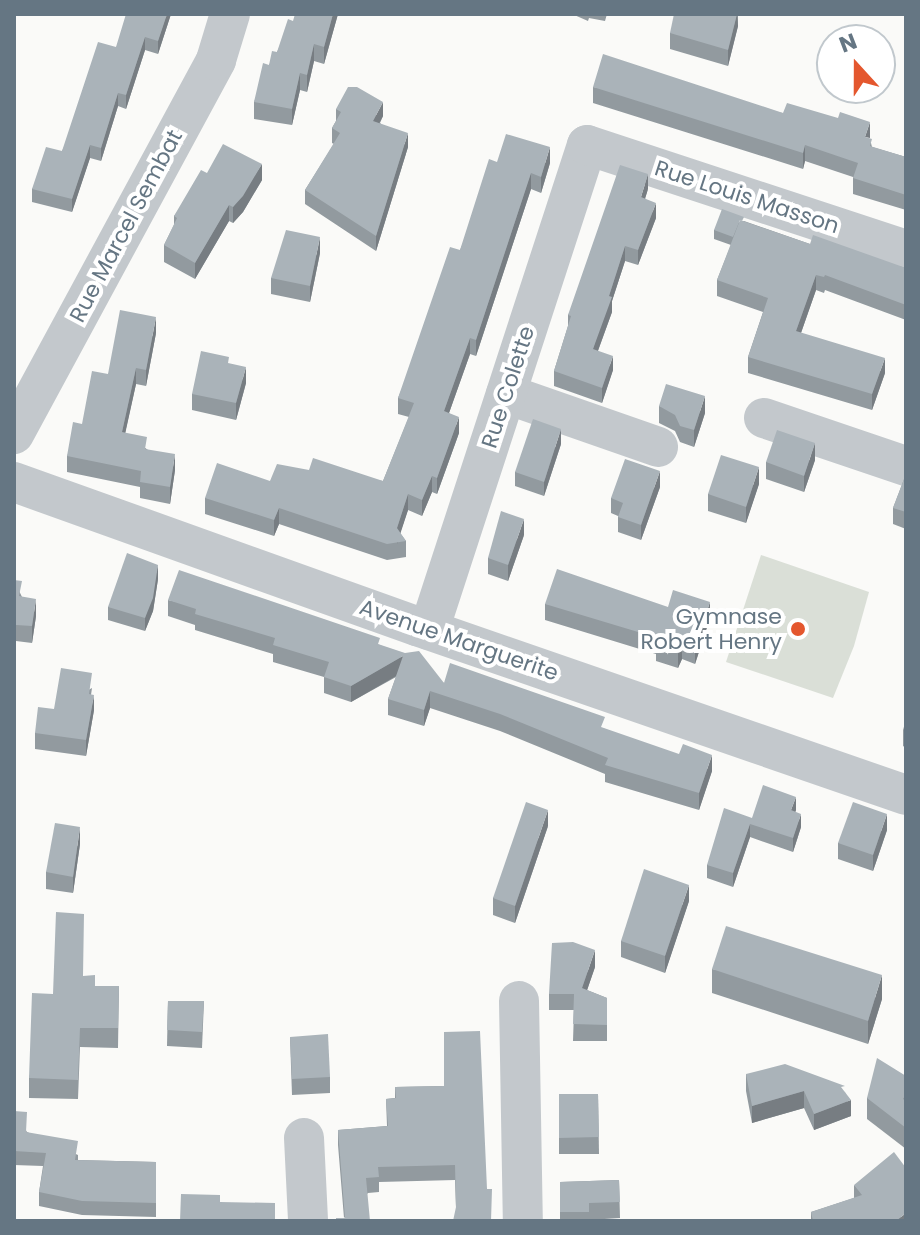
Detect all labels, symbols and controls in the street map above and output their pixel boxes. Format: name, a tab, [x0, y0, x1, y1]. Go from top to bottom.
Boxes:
north arrow	[816, 24, 896, 104]
text: N	[835, 26, 861, 60]
street label: Rue Marcel Sembat	[64, 125, 188, 327]
street label: Rue Louis Masson	[651, 155, 843, 239]
street label: Rue Colette	[476, 323, 540, 451]
street label: Avenue Marguerite	[356, 594, 562, 686]
place label: Gymnase Robert Henry	[640, 603, 782, 654]
marker: Gymnase Robert Henry	[789, 620, 807, 638]

